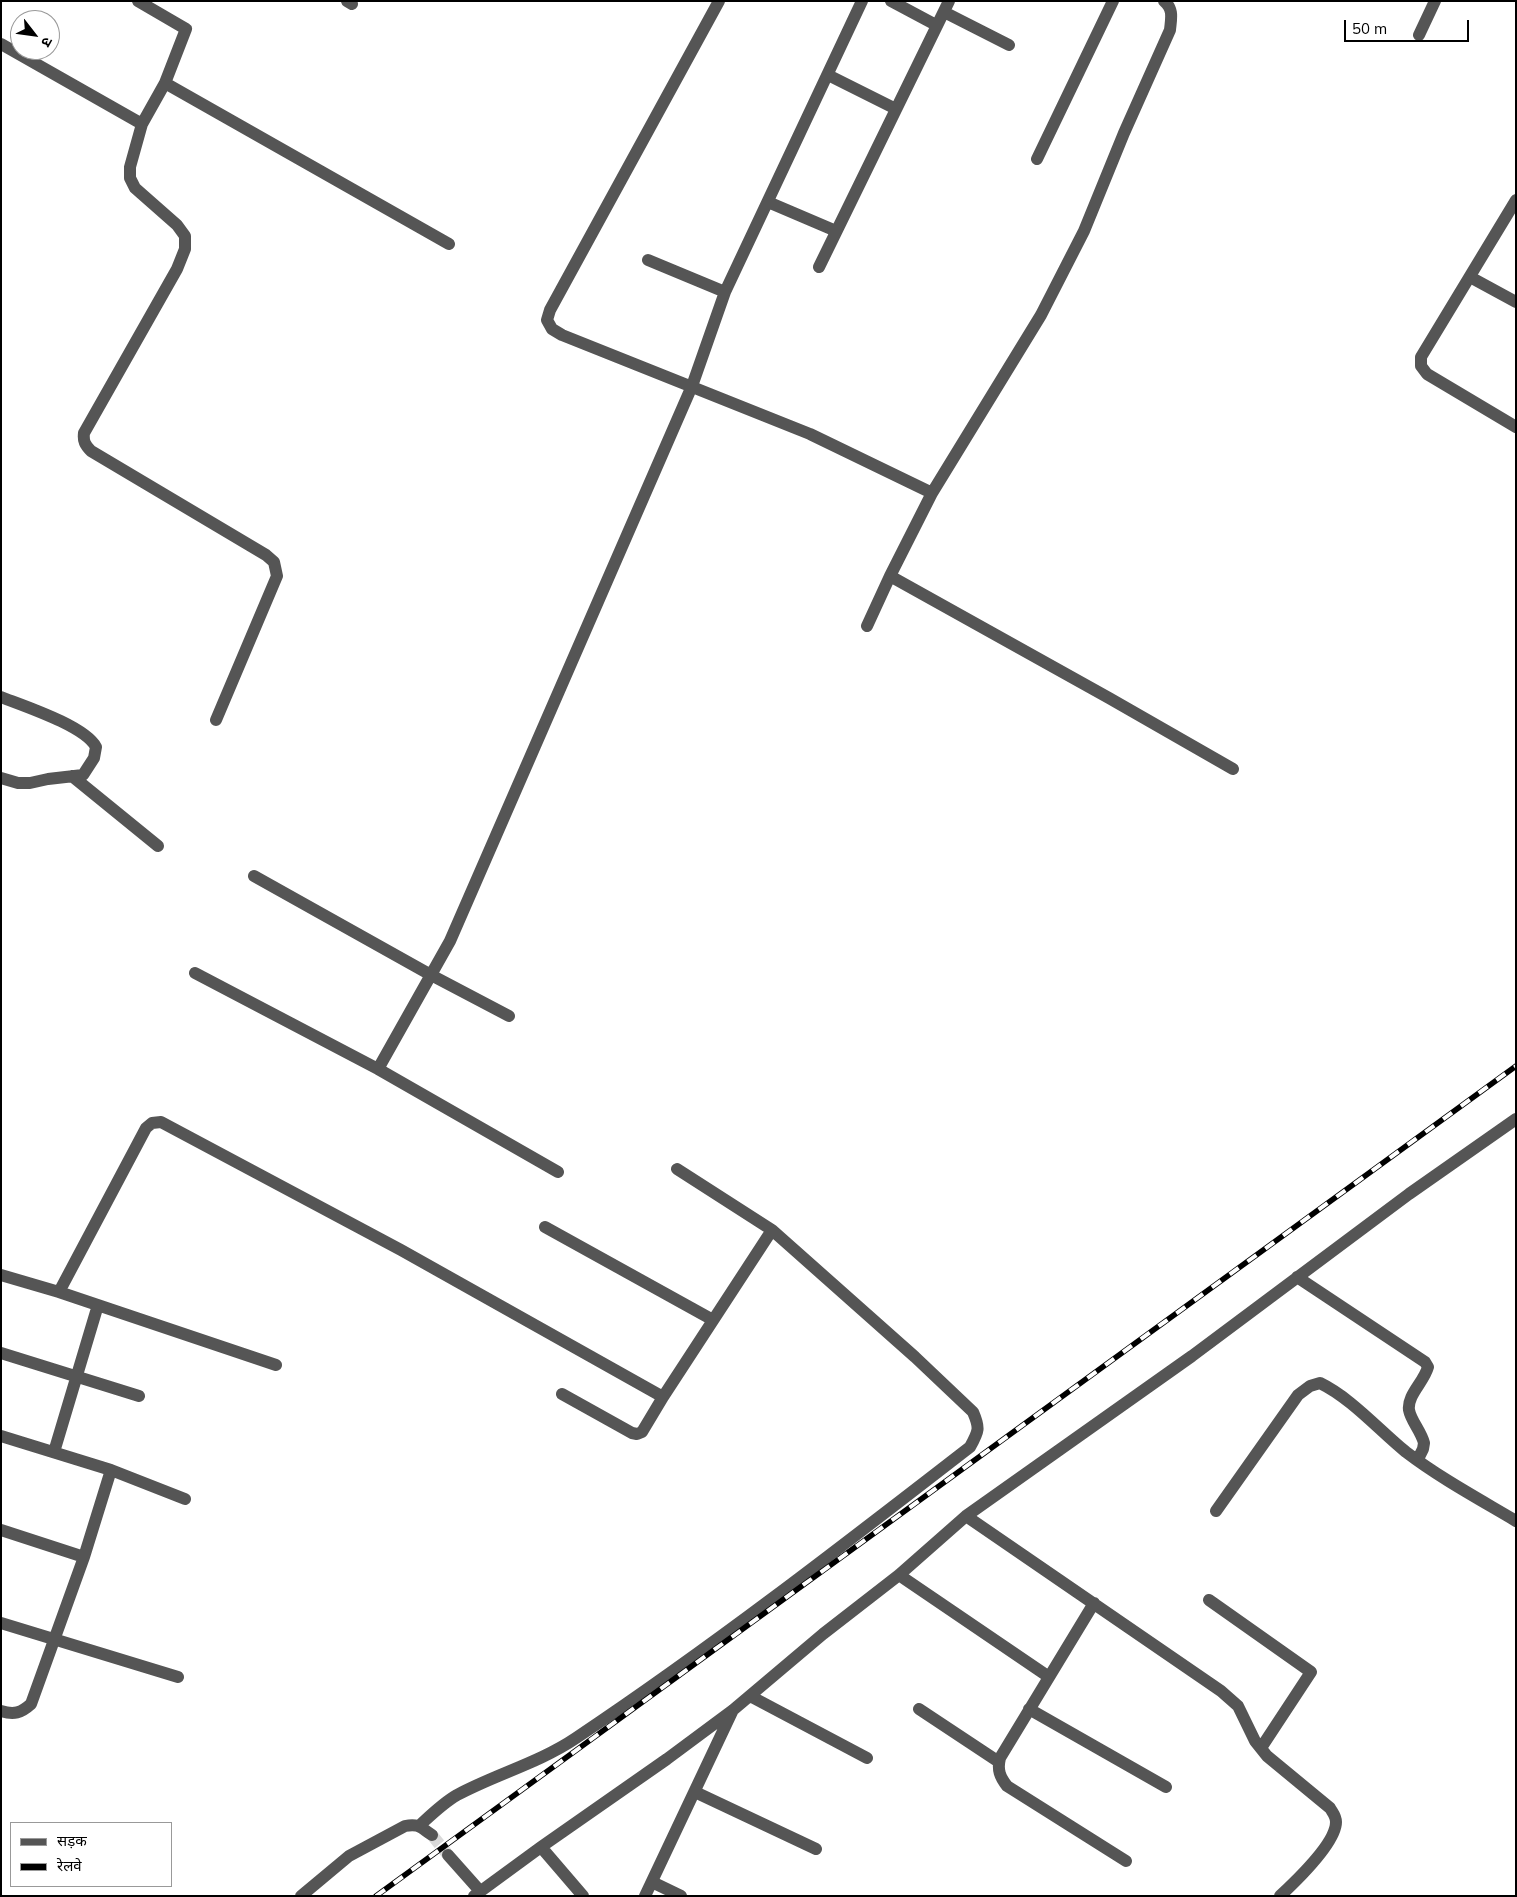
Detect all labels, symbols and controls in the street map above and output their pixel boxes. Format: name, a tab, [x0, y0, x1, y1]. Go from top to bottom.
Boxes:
north arrow	[10, 10, 60, 60]
scale bar	[1347, 10, 1472, 42]
text: 50 m	[1352, 19, 1387, 38]
text: उ	[37, 34, 57, 50]
legend	[10, 1822, 172, 1887]
text: सड़क	[57, 1831, 87, 1850]
text: रेलवे	[57, 1856, 82, 1875]

